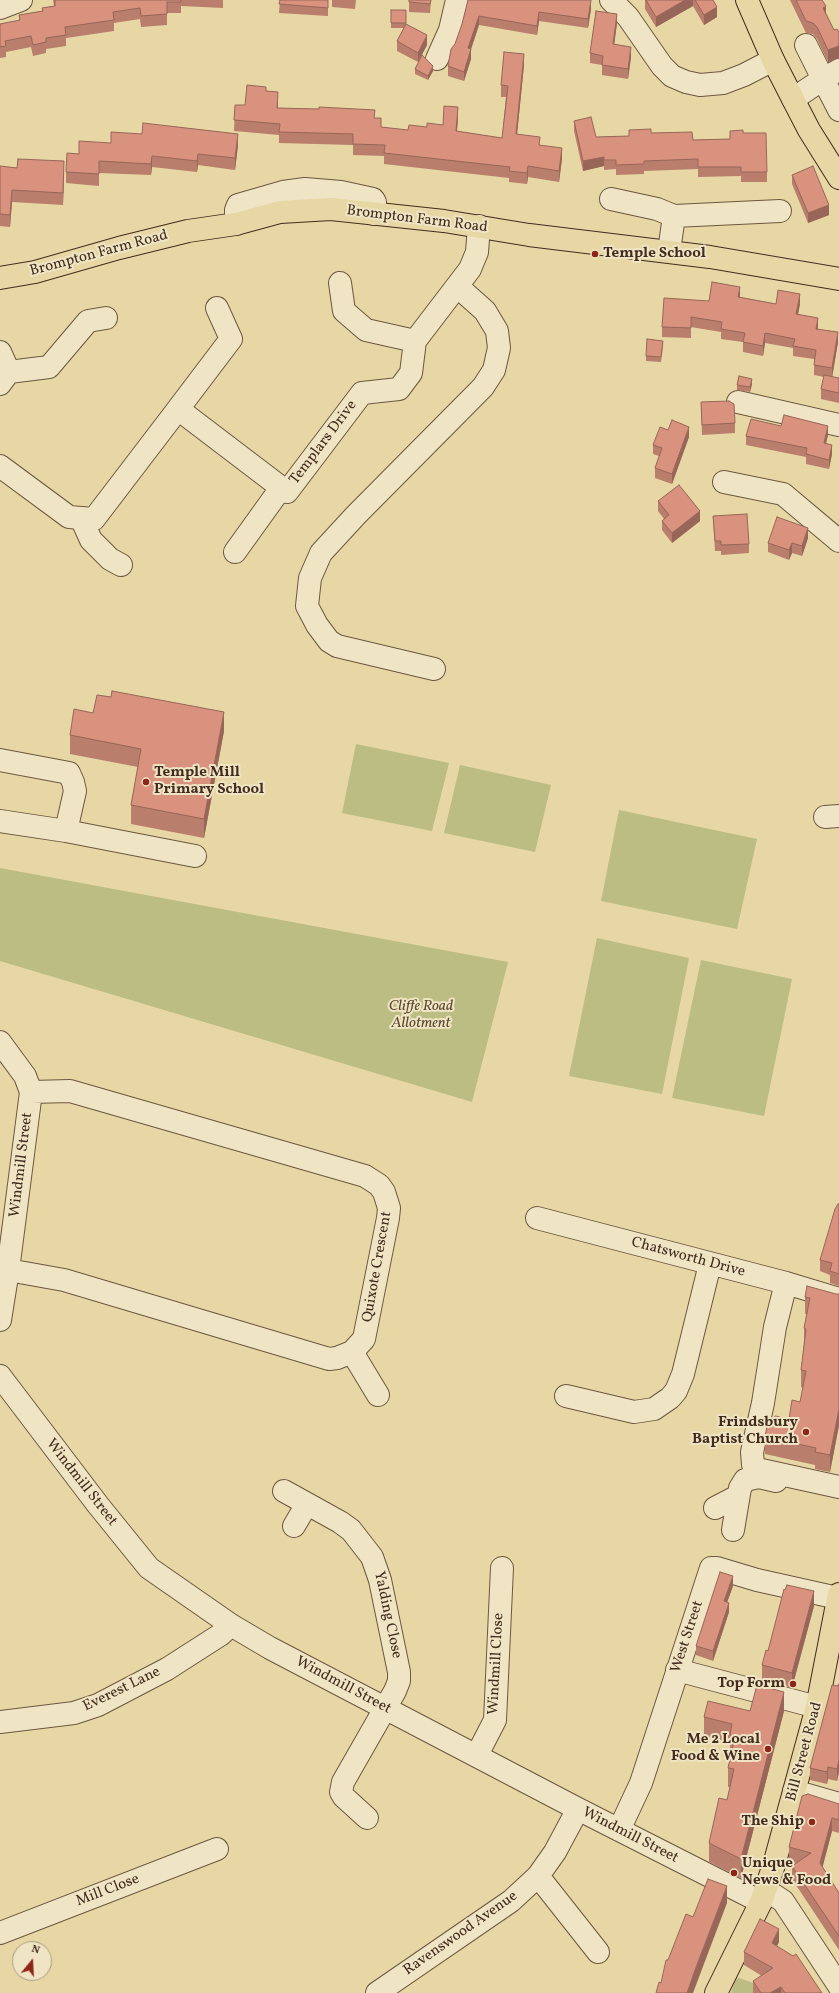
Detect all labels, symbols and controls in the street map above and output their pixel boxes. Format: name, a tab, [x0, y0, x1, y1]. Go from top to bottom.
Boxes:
street label: Brompton Farm Road	[345, 202, 489, 238]
street label: Brompton Farm Road	[28, 227, 170, 281]
place label: Temple School	[603, 245, 706, 263]
marker: Temple School	[590, 249, 600, 259]
street label: Templars Drive	[286, 397, 362, 489]
place label: Temple Mill Primary School	[154, 764, 264, 799]
marker: Temple Mill Primary School	[141, 777, 151, 787]
park label: Cliffe Road Allotment	[389, 998, 453, 1033]
street label: Windmill Street	[7, 1111, 37, 1219]
street label: Quixote Crescent	[359, 1210, 397, 1324]
street label: Chatsworth Drive	[629, 1234, 747, 1282]
place label: Frindsbury Baptist Church	[692, 1414, 798, 1449]
marker: Frindsbury Baptist Church	[801, 1427, 811, 1437]
street label: Windmill Street	[41, 1436, 121, 1530]
street label: Yalding Close	[369, 1570, 405, 1660]
street label: West Street	[668, 1599, 708, 1675]
street label: Windmill Close	[485, 1613, 509, 1715]
street label: Windmill Street	[292, 1653, 394, 1719]
street label: Everest Lane	[80, 1664, 164, 1716]
place label: Top Form	[717, 1675, 785, 1693]
marker: Top Form	[788, 1679, 798, 1689]
street label: Bill Street Road	[783, 1700, 827, 1804]
place label: Me 2 Local Food & Wine	[671, 1731, 760, 1766]
marker: Me 2 Local Food & Wine	[763, 1744, 773, 1754]
street label: Windmill Street	[579, 1804, 681, 1868]
place label: The Ship	[741, 1813, 804, 1831]
marker: The Ship	[807, 1817, 817, 1827]
place label: Unique News & Food	[742, 1855, 831, 1890]
marker: Unique News & Food	[729, 1868, 739, 1878]
street label: Mill Close	[74, 1871, 142, 1911]
street label: Ravenswood Avenue	[400, 1888, 522, 1980]
north arrow	[12, 1941, 52, 1981]
text: N	[29, 1942, 42, 1958]

